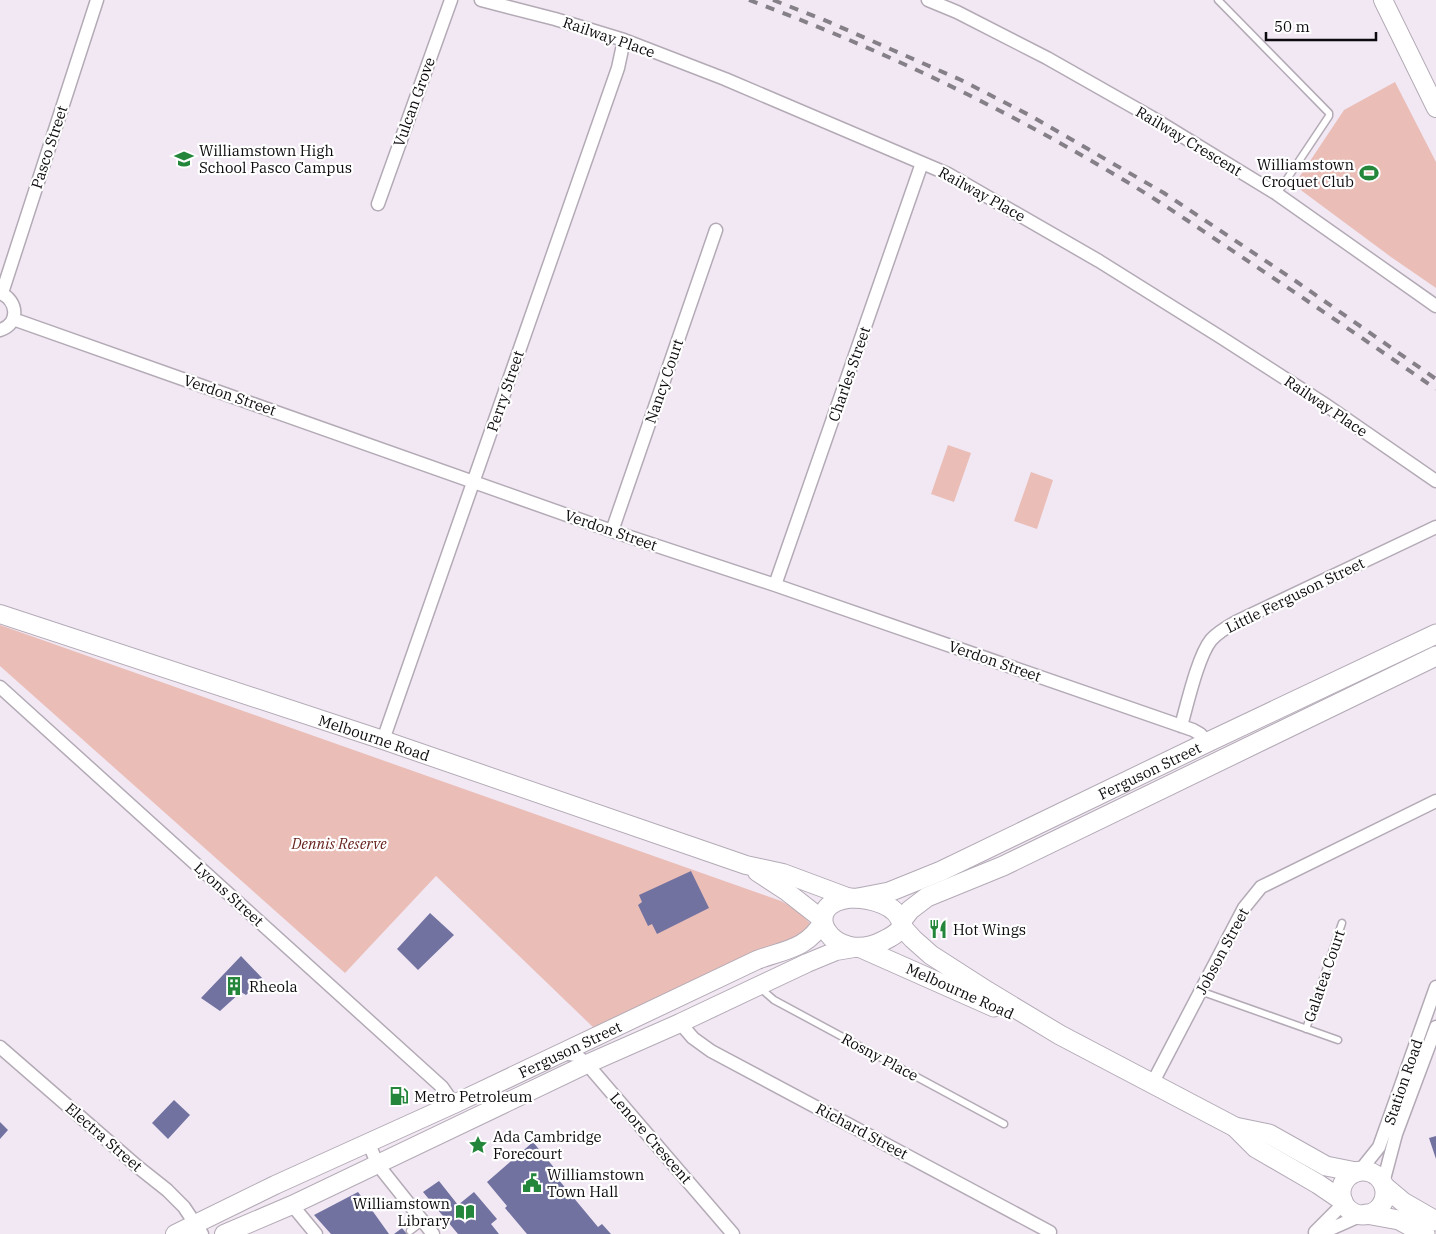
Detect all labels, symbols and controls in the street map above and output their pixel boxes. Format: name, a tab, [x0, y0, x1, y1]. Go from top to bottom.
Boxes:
scale bar	[1266, 10, 1376, 42]
street label: Railway Place	[560, 12, 658, 62]
text: 50 m	[1274, 17, 1310, 36]
street label: Vulcan Grove	[389, 55, 439, 149]
street label: Railway Crescent	[1132, 102, 1246, 180]
street label: Pasco Street	[27, 103, 71, 191]
place label: Williamstown High School Pasco Campus	[199, 141, 352, 177]
school or university icon: Williamstown High School Pasco Campus	[173, 148, 195, 170]
place label: Williamstown Croquet Club	[1257, 155, 1354, 191]
street label: Railway Place	[935, 162, 1029, 226]
sports icon: Williamstown Croquet Club	[1358, 162, 1380, 184]
street label: Charles Street	[824, 324, 874, 424]
street label: Nancy Court	[641, 336, 687, 426]
street label: Perry Street	[482, 348, 528, 434]
street label: Verdon Street	[181, 370, 279, 420]
street label: Railway Place	[1281, 371, 1371, 441]
street label: Verdon Street	[562, 505, 660, 555]
street label: Little Ferguson Street	[1223, 553, 1367, 637]
street label: Verdon Street	[946, 636, 1044, 686]
street label: Melbourne Road	[316, 710, 432, 765]
street label: Ferguson Street	[1095, 737, 1204, 803]
park label: Dennis Reserve	[290, 834, 387, 853]
street label: Lyons Street	[190, 858, 268, 930]
street label: Jobson Street	[1191, 905, 1253, 997]
restaurant icon: Hot Wings	[927, 918, 949, 940]
place label: Hot Wings	[953, 920, 1026, 939]
street label: Galatea Court	[1299, 927, 1349, 1025]
street label: Melbourne Road	[903, 959, 1017, 1023]
building icon: Rheola	[223, 975, 245, 997]
place label: Rheola	[249, 977, 298, 996]
street label: Ferguson Street	[515, 1016, 624, 1082]
street label: Rosny Place	[838, 1029, 922, 1085]
street label: Station Road	[1379, 1037, 1427, 1127]
fuel station icon: Metro Petroleum	[388, 1085, 410, 1107]
place label: Metro Petroleum	[414, 1087, 533, 1106]
street label: Lenore Crescent	[606, 1088, 696, 1188]
street label: Electra Street	[62, 1098, 146, 1176]
street label: Richard Street	[813, 1099, 911, 1163]
place label: Ada Cambridge Forecourt	[493, 1127, 602, 1163]
place icon: Ada Cambridge Forecourt	[467, 1134, 489, 1156]
place label: Williamstown Town Hall	[547, 1165, 645, 1201]
public building icon: Williamstown Town Hall	[521, 1172, 543, 1194]
place label: Williamstown Library	[353, 1194, 450, 1230]
library icon: Williamstown Library	[454, 1201, 476, 1223]

